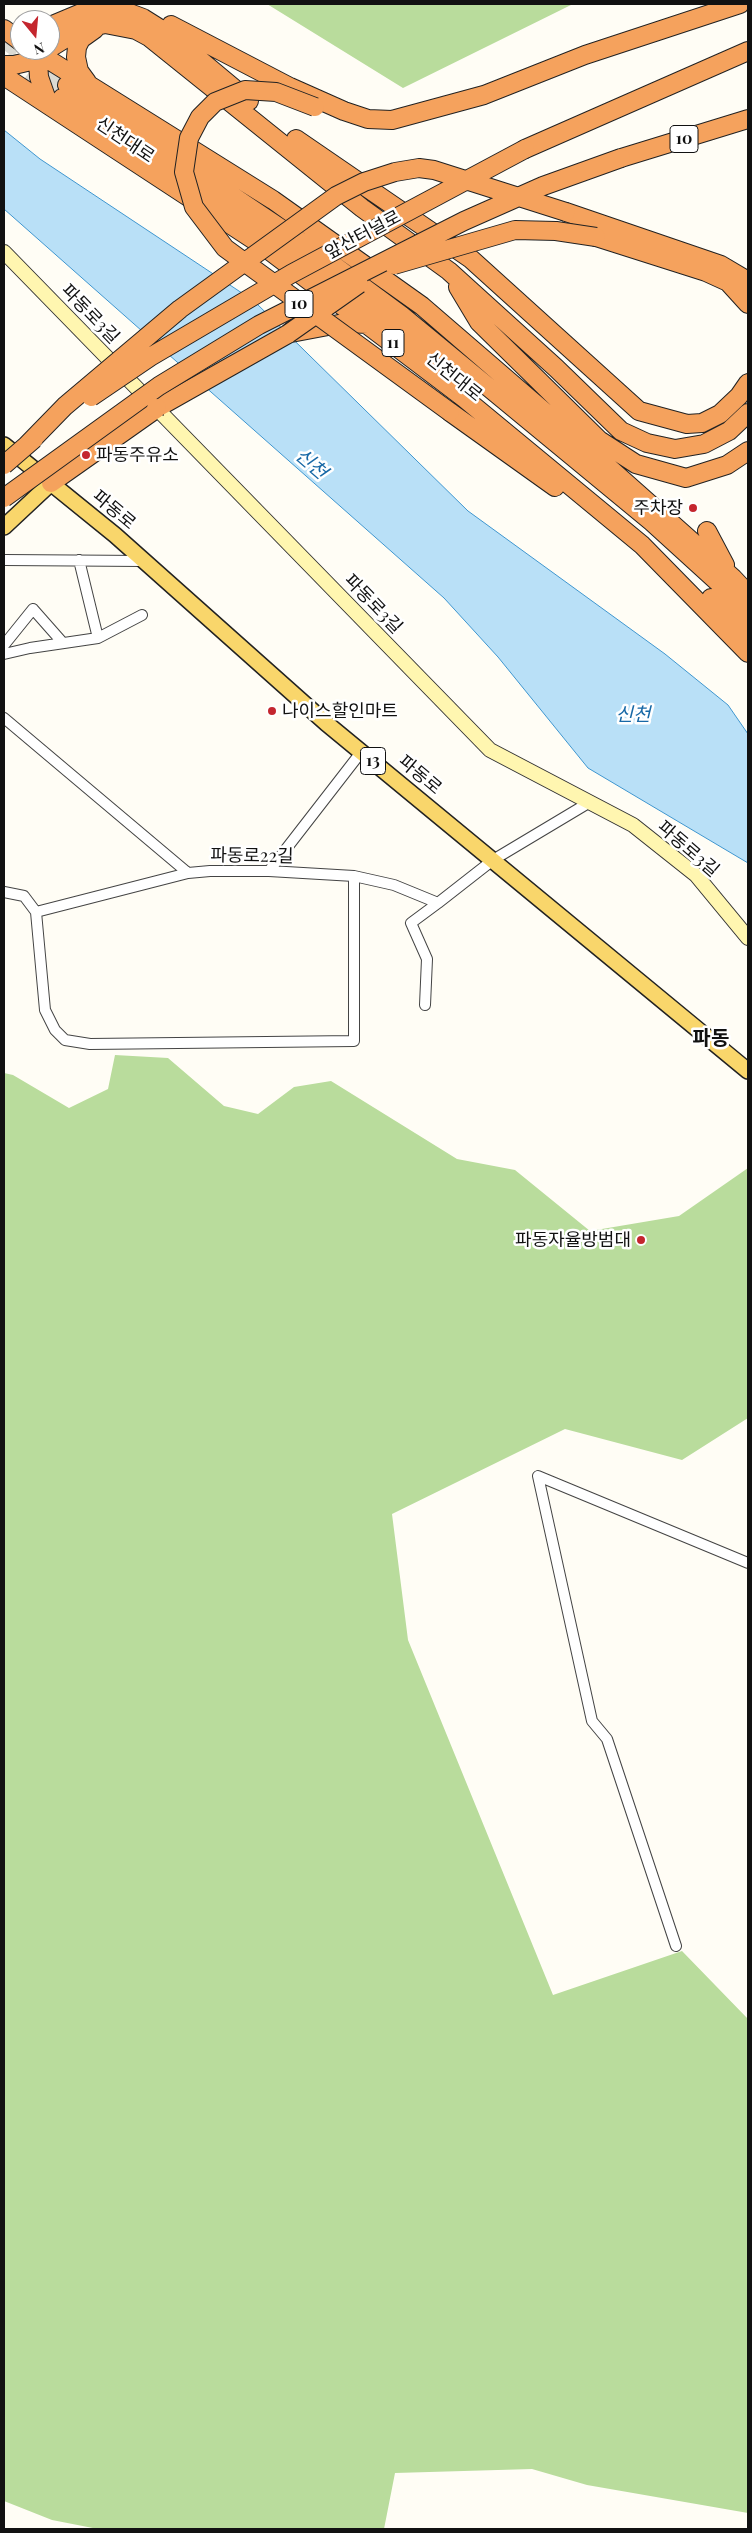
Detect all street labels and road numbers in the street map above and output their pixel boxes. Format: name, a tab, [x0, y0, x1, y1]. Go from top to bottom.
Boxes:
street label: 신천대로	[92, 113, 158, 167]
road number: 10	[670, 126, 698, 152]
street label: 앞산터널로	[321, 206, 405, 264]
street label: 파동로3길	[56, 280, 124, 348]
road number: 10	[285, 290, 313, 318]
road number: 11	[382, 329, 404, 356]
street label: 신천대로	[421, 348, 487, 406]
street label: 파동로	[88, 486, 140, 534]
street label: 파동로3길	[339, 570, 407, 638]
road number: 13	[360, 748, 386, 774]
street label: 파동로	[394, 751, 446, 799]
street label: 파동로3길	[653, 816, 723, 882]
street label: 파동로22길	[210, 844, 294, 868]

